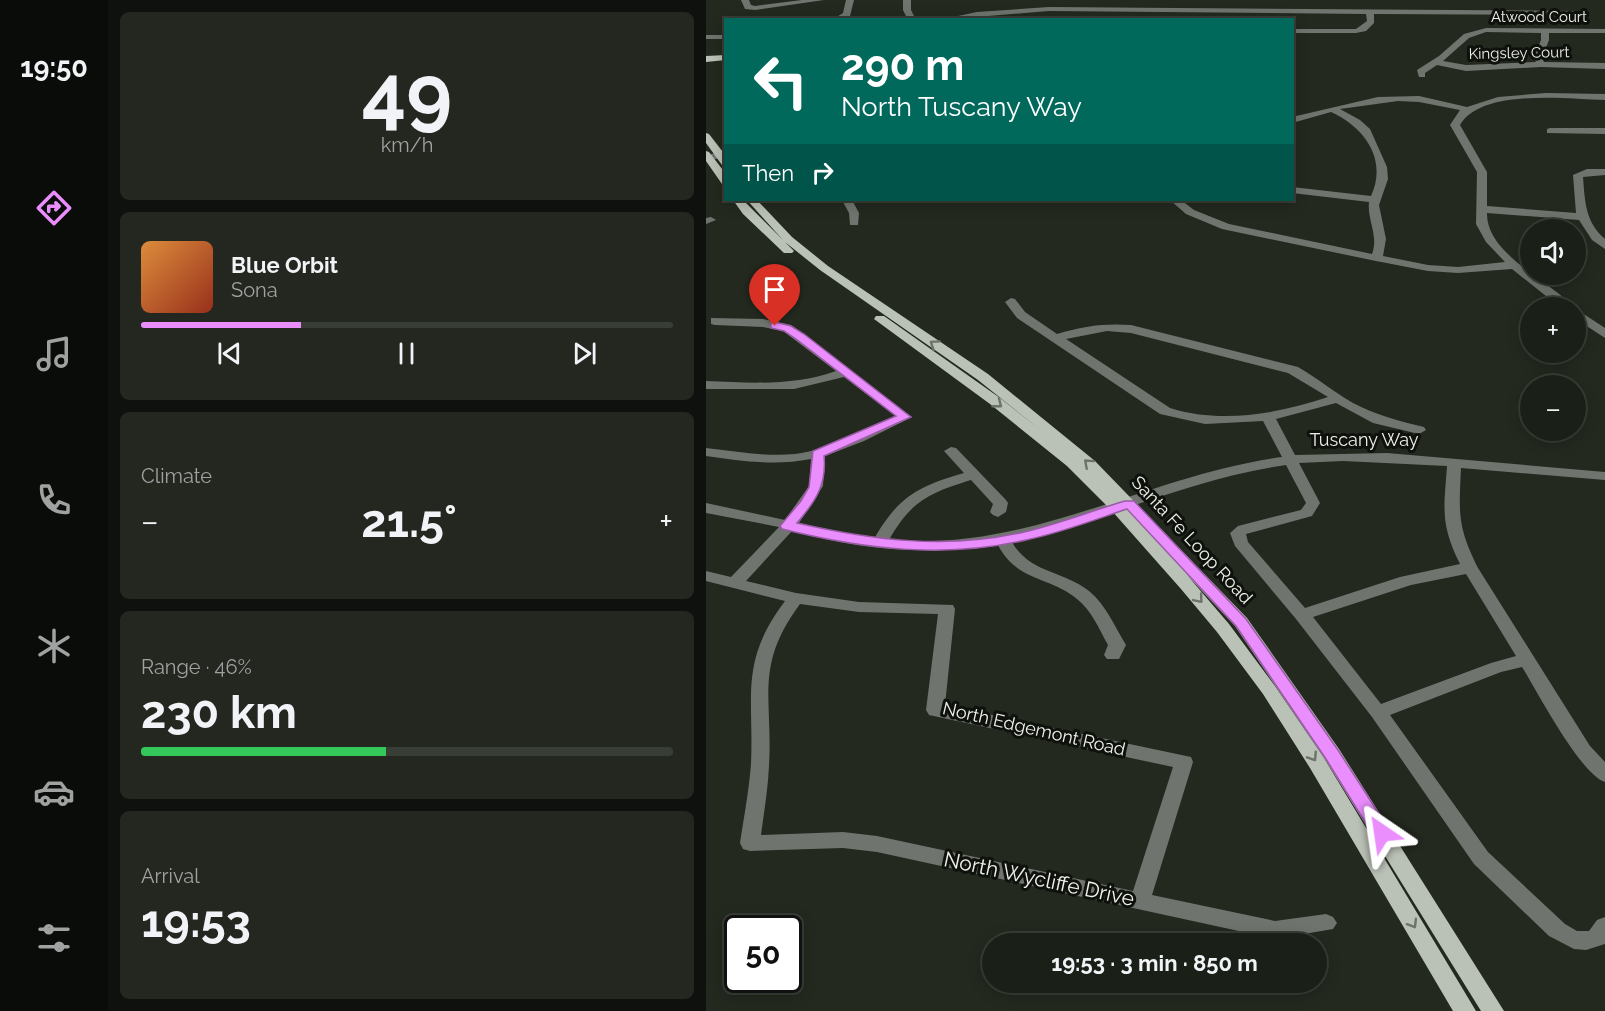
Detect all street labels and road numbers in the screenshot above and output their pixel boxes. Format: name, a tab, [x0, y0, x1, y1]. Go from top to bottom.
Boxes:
street label: Atwood Court	[1491, 8, 1587, 26]
street label: Kingsley Court	[1468, 43, 1570, 63]
street label: Tuscany Way	[1309, 429, 1419, 450]
street label: Santa Fe Loop Road	[1128, 471, 1257, 608]
street label: North Edgemont Road	[941, 697, 1128, 760]
street label: North Wycliffe Drive	[942, 846, 1137, 911]

